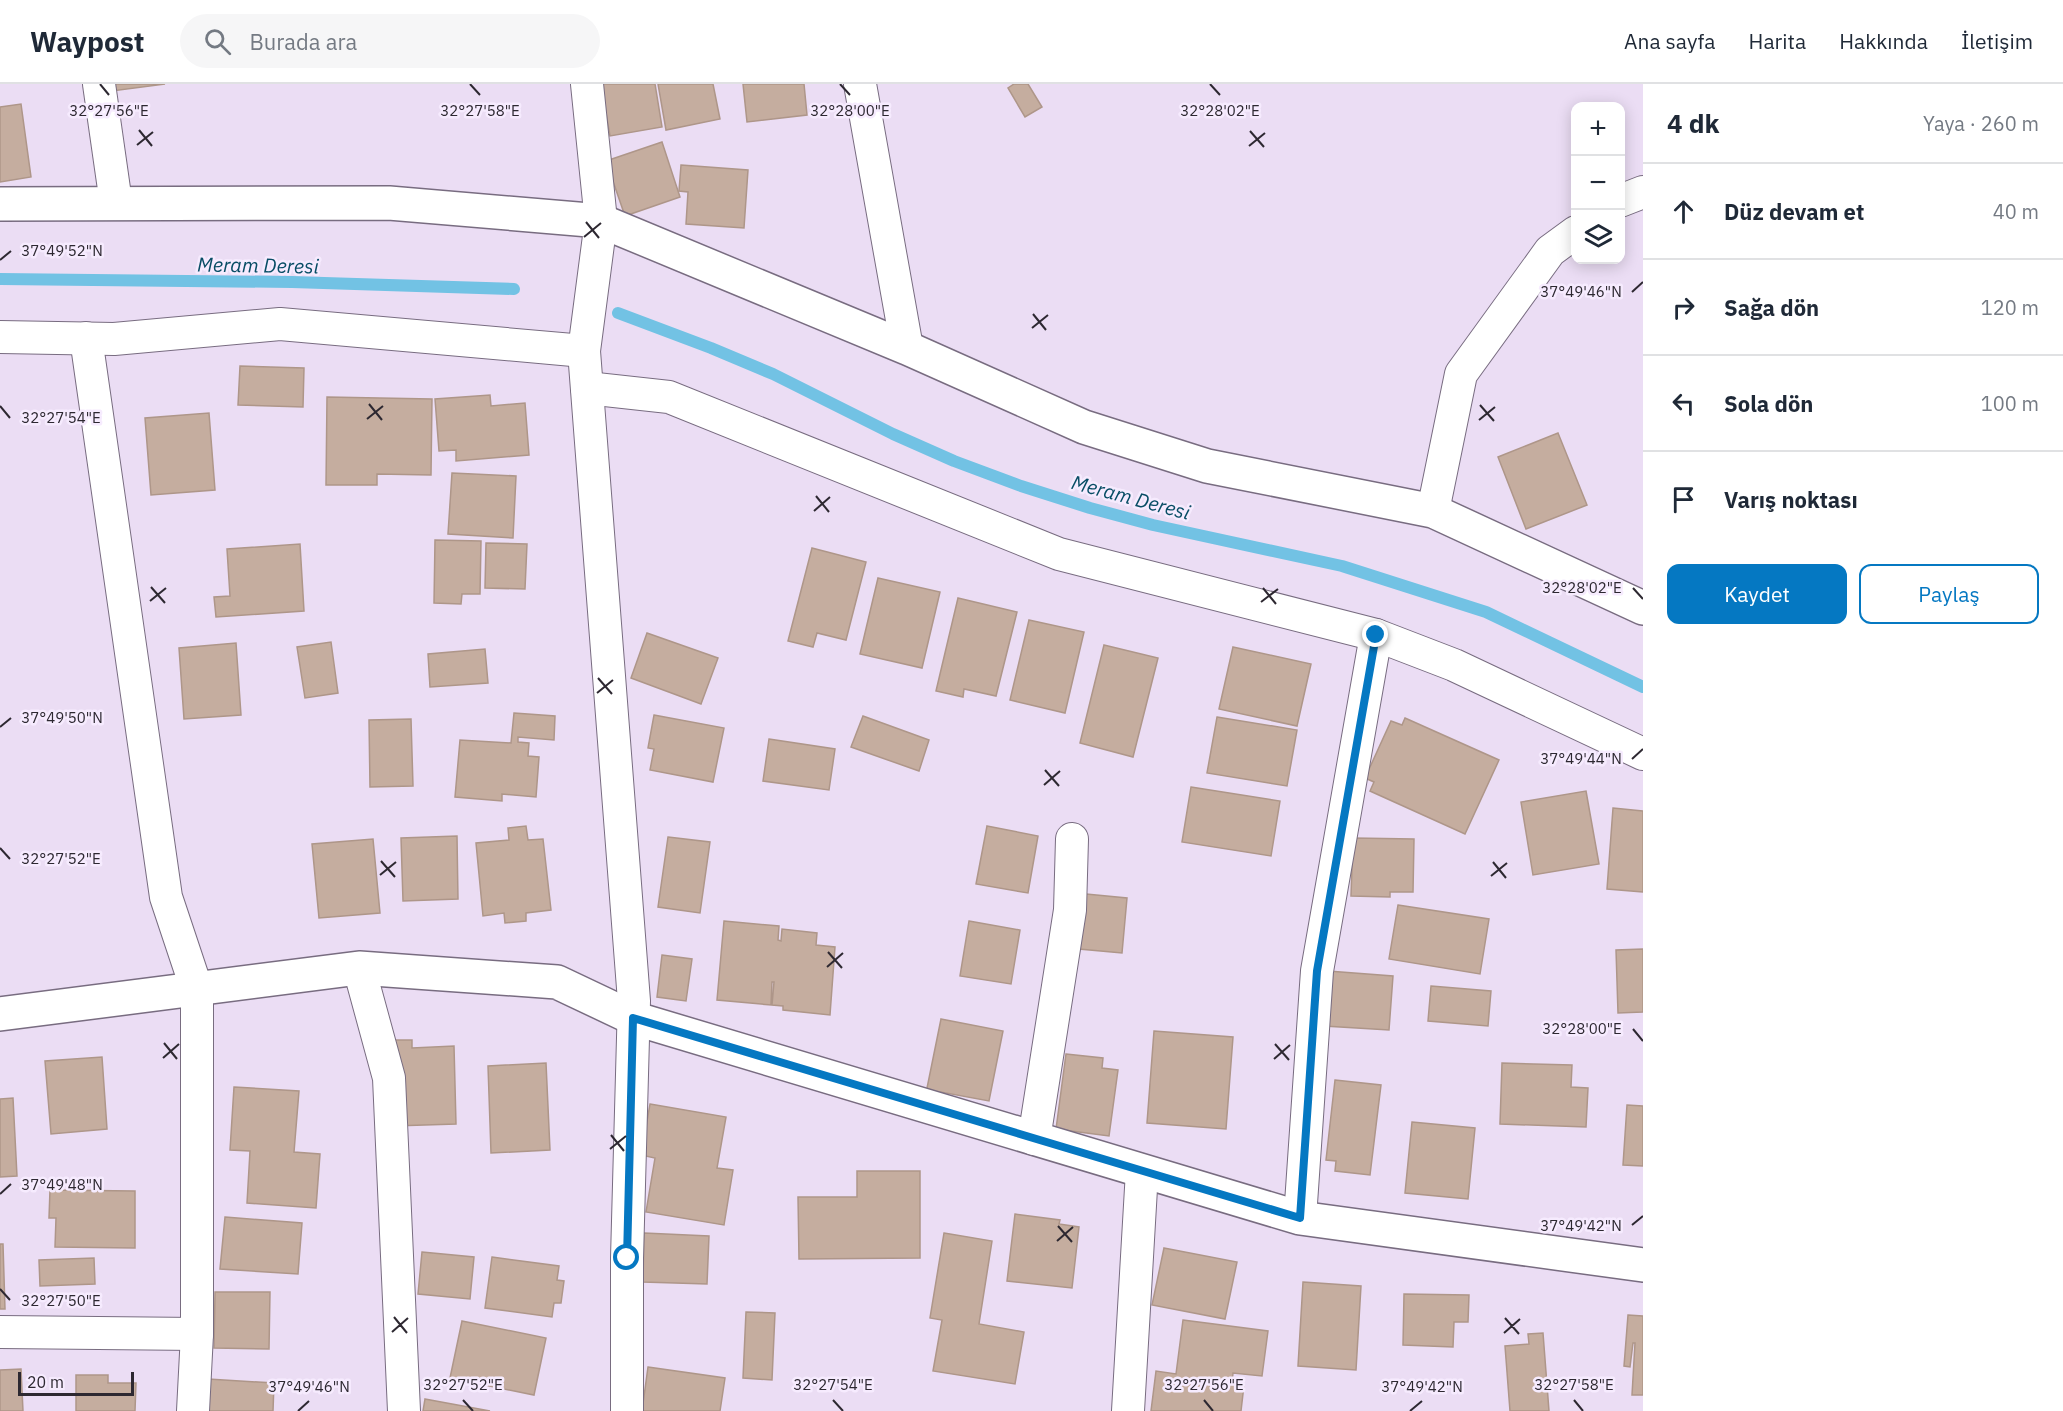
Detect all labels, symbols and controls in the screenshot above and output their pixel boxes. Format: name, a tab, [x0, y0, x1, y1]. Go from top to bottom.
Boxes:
search box	[180, 14, 600, 68]
text: Waypost	[30, 23, 144, 60]
icon: search	[201, 25, 234, 58]
text: Burada ara	[249, 27, 357, 56]
text: Ana sayfa	[1624, 27, 1716, 55]
text: Harita	[1749, 27, 1806, 55]
text: Hakkında	[1839, 27, 1928, 55]
text: İletişim	[1961, 27, 2033, 55]
text: 32°27'56"E	[69, 101, 149, 120]
text: 32°27'58"E	[440, 101, 520, 120]
text: 32°28'00"E	[810, 101, 890, 120]
text: 32°28'02"E	[1180, 101, 1260, 120]
map controls	[1571, 102, 1625, 264]
button: +	[1571, 102, 1625, 156]
text: 4 dk	[1667, 106, 1720, 140]
text: Yaya · 260 m	[1923, 110, 2039, 137]
button: −	[1571, 156, 1625, 210]
icon: ahead	[1667, 195, 1700, 228]
text: Düz devam et	[1724, 197, 1864, 226]
text: 40 m	[1993, 198, 2039, 225]
button: layers	[1571, 210, 1625, 264]
text: 37°49'52"N	[21, 241, 103, 260]
water label: Meram Deresi	[197, 250, 320, 280]
text: 37°49'46"N	[1540, 282, 1622, 301]
icon: right	[1667, 291, 1700, 324]
text: Sağa dön	[1724, 293, 1819, 322]
text: 120 m	[1981, 294, 2039, 321]
icon: left	[1667, 387, 1700, 420]
text: Sola dön	[1724, 389, 1813, 418]
text: 100 m	[1981, 390, 2039, 417]
text: 32°27'54"E	[21, 408, 101, 427]
water label: Meram Deresi	[1069, 468, 1194, 526]
icon: arrive	[1667, 483, 1700, 516]
text: Varış noktası	[1724, 485, 1858, 514]
button: Kaydet	[1667, 564, 1847, 624]
button: Paylaş	[1859, 564, 2039, 624]
text: 32°28'02"E	[1542, 578, 1622, 597]
route end	[1362, 621, 1388, 647]
text: 37°49'50"N	[21, 708, 103, 727]
text: 37°49'44"N	[1540, 749, 1622, 768]
text: 32°27'52"E	[21, 849, 101, 868]
text: 32°28'00"E	[1542, 1019, 1622, 1038]
text: 37°49'48"N	[21, 1175, 103, 1194]
text: 37°49'42"N	[1540, 1216, 1622, 1235]
route start	[613, 1244, 639, 1270]
text: 32°27'50"E	[21, 1291, 101, 1310]
scale bar	[18, 1369, 134, 1396]
text: 20 m	[27, 1372, 64, 1392]
text: 32°27'52"E	[423, 1375, 503, 1394]
text: 32°27'54"E	[793, 1375, 873, 1394]
text: 32°27'56"E	[1164, 1375, 1244, 1394]
text: 32°27'58"E	[1534, 1375, 1614, 1394]
text: 37°49'46"N	[268, 1377, 350, 1396]
text: 37°49'42"N	[1381, 1377, 1463, 1396]

